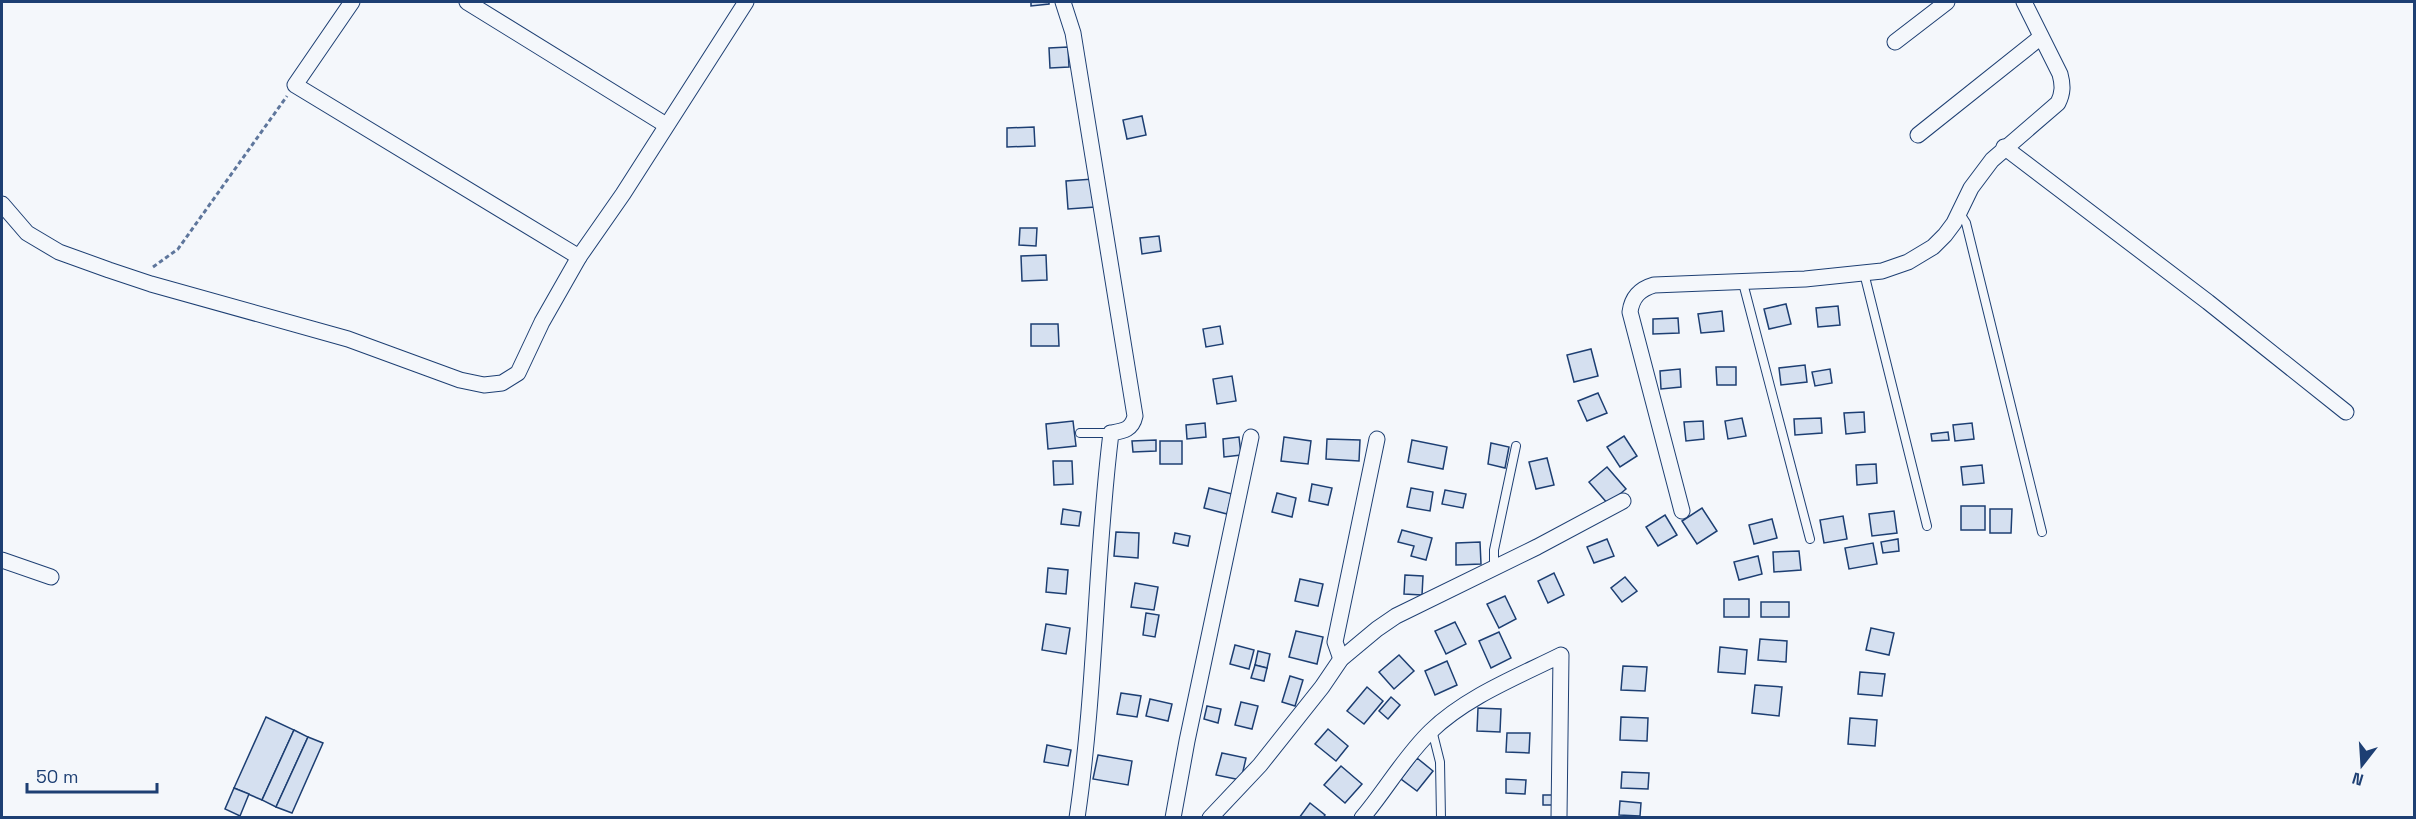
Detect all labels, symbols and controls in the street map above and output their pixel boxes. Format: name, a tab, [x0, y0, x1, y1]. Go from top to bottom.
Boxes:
north arrow	[2332, 735, 2392, 795]
scale bar	[27, 756, 158, 794]
text: 50 m	[36, 765, 78, 788]
text: N	[2350, 767, 2366, 790]

